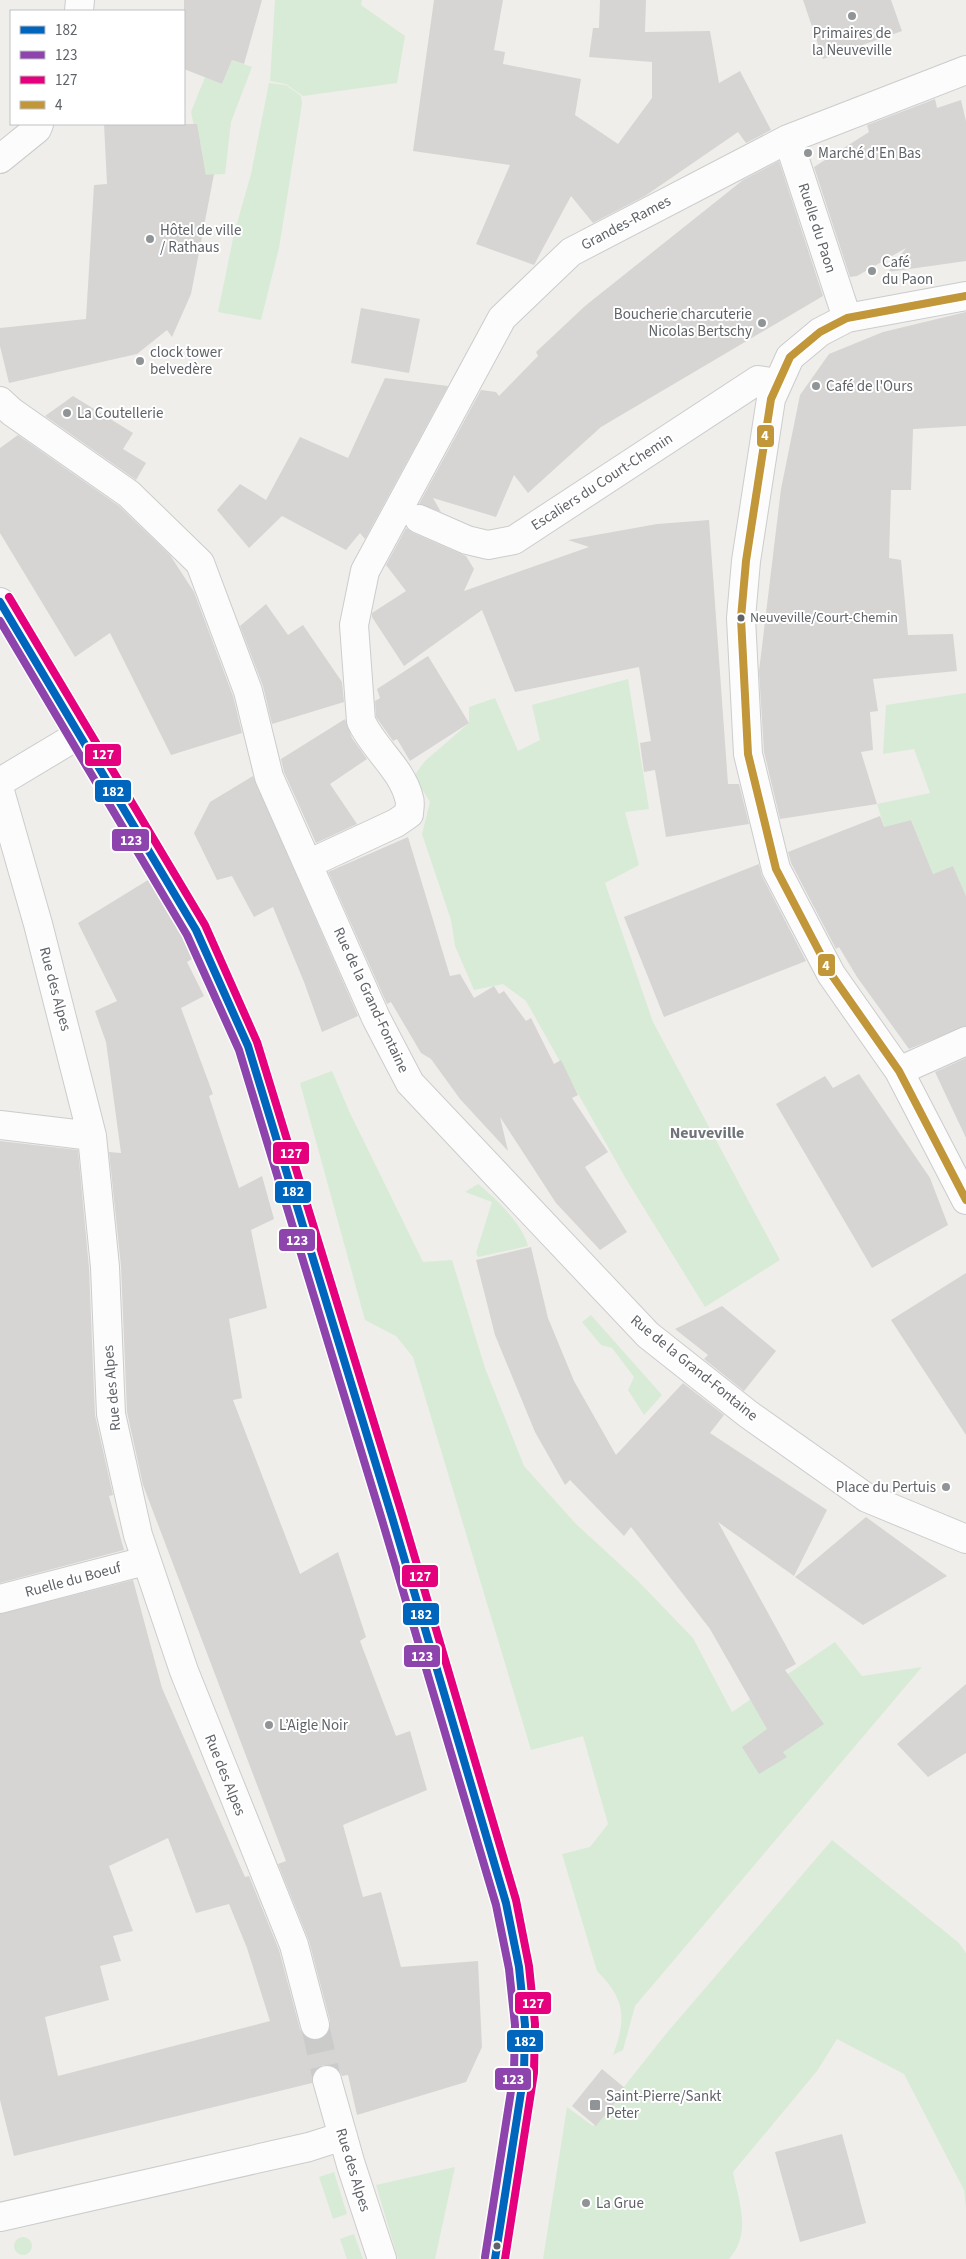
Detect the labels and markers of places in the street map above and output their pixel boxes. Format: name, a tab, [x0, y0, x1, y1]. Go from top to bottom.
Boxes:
marker: Primaires de la Neuveville	[846, 10, 858, 22]
place label: Primaires de la Neuveville	[812, 23, 892, 61]
place label: Marché d'En Bas	[818, 143, 921, 164]
marker: Marché d'En Bas	[802, 147, 814, 159]
place label: Hôtel de ville / Rathaus	[160, 220, 241, 258]
marker: Hôtel de ville / Rathaus	[144, 233, 156, 245]
place label: Café du Paon	[882, 252, 933, 290]
marker: Café du Paon	[866, 265, 878, 277]
place label: Boucherie charcuterie Nicolas Bertschy	[614, 304, 752, 342]
marker: Boucherie charcuterie Nicolas Bertschy	[756, 317, 768, 329]
place label: clock tower belvedère	[150, 342, 223, 380]
marker: clock tower belvedère	[134, 355, 146, 367]
place label: Café de l'Ours	[826, 376, 913, 397]
marker: Café de l'Ours	[810, 380, 822, 392]
place label: La Coutellerie	[77, 403, 163, 424]
marker: La Coutellerie	[61, 407, 73, 419]
place label: Neuveville/Court-Chemin	[750, 608, 898, 628]
marker: Neuveville/Court-Chemin	[736, 613, 746, 623]
place label: Place du Pertuis	[836, 1477, 936, 1498]
marker: Place du Pertuis	[940, 1481, 952, 1493]
place label: L’Aigle Noir	[279, 1715, 349, 1736]
marker: L’Aigle Noir	[263, 1719, 275, 1731]
place label: Saint-Pierre/Sankt Peter	[606, 2086, 721, 2124]
marker: Saint-Pierre/Sankt Peter	[588, 2098, 602, 2112]
place label: La Grue	[596, 2193, 644, 2214]
marker: La Grue	[580, 2197, 592, 2209]
unlabelled marker	[492, 2241, 502, 2251]

